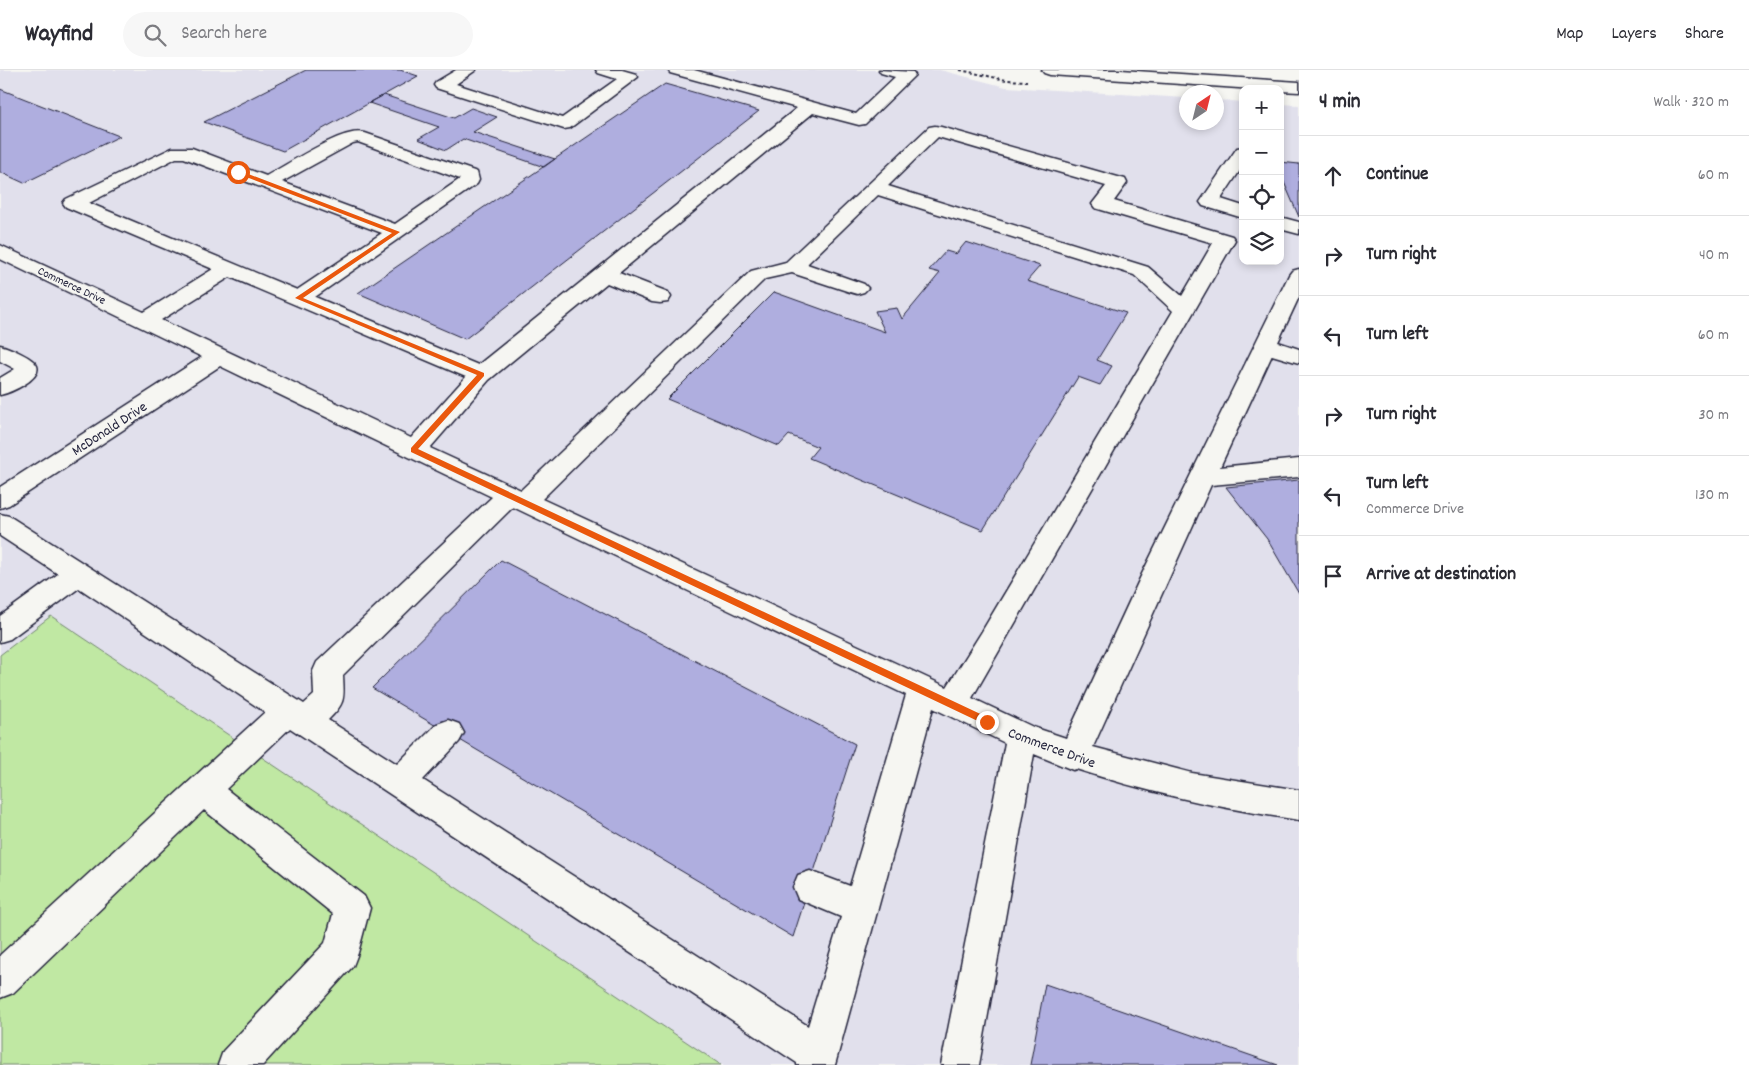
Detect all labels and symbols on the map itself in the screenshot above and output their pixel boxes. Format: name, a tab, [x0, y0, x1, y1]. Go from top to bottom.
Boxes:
north arrow	[1179, 85, 1224, 130]
route start	[227, 161, 250, 184]
street label: Commerce Drive	[34, 263, 108, 310]
street label: McDonald Drive	[68, 397, 153, 462]
route end	[976, 711, 999, 734]
street label: Commerce Drive	[1004, 723, 1099, 775]

